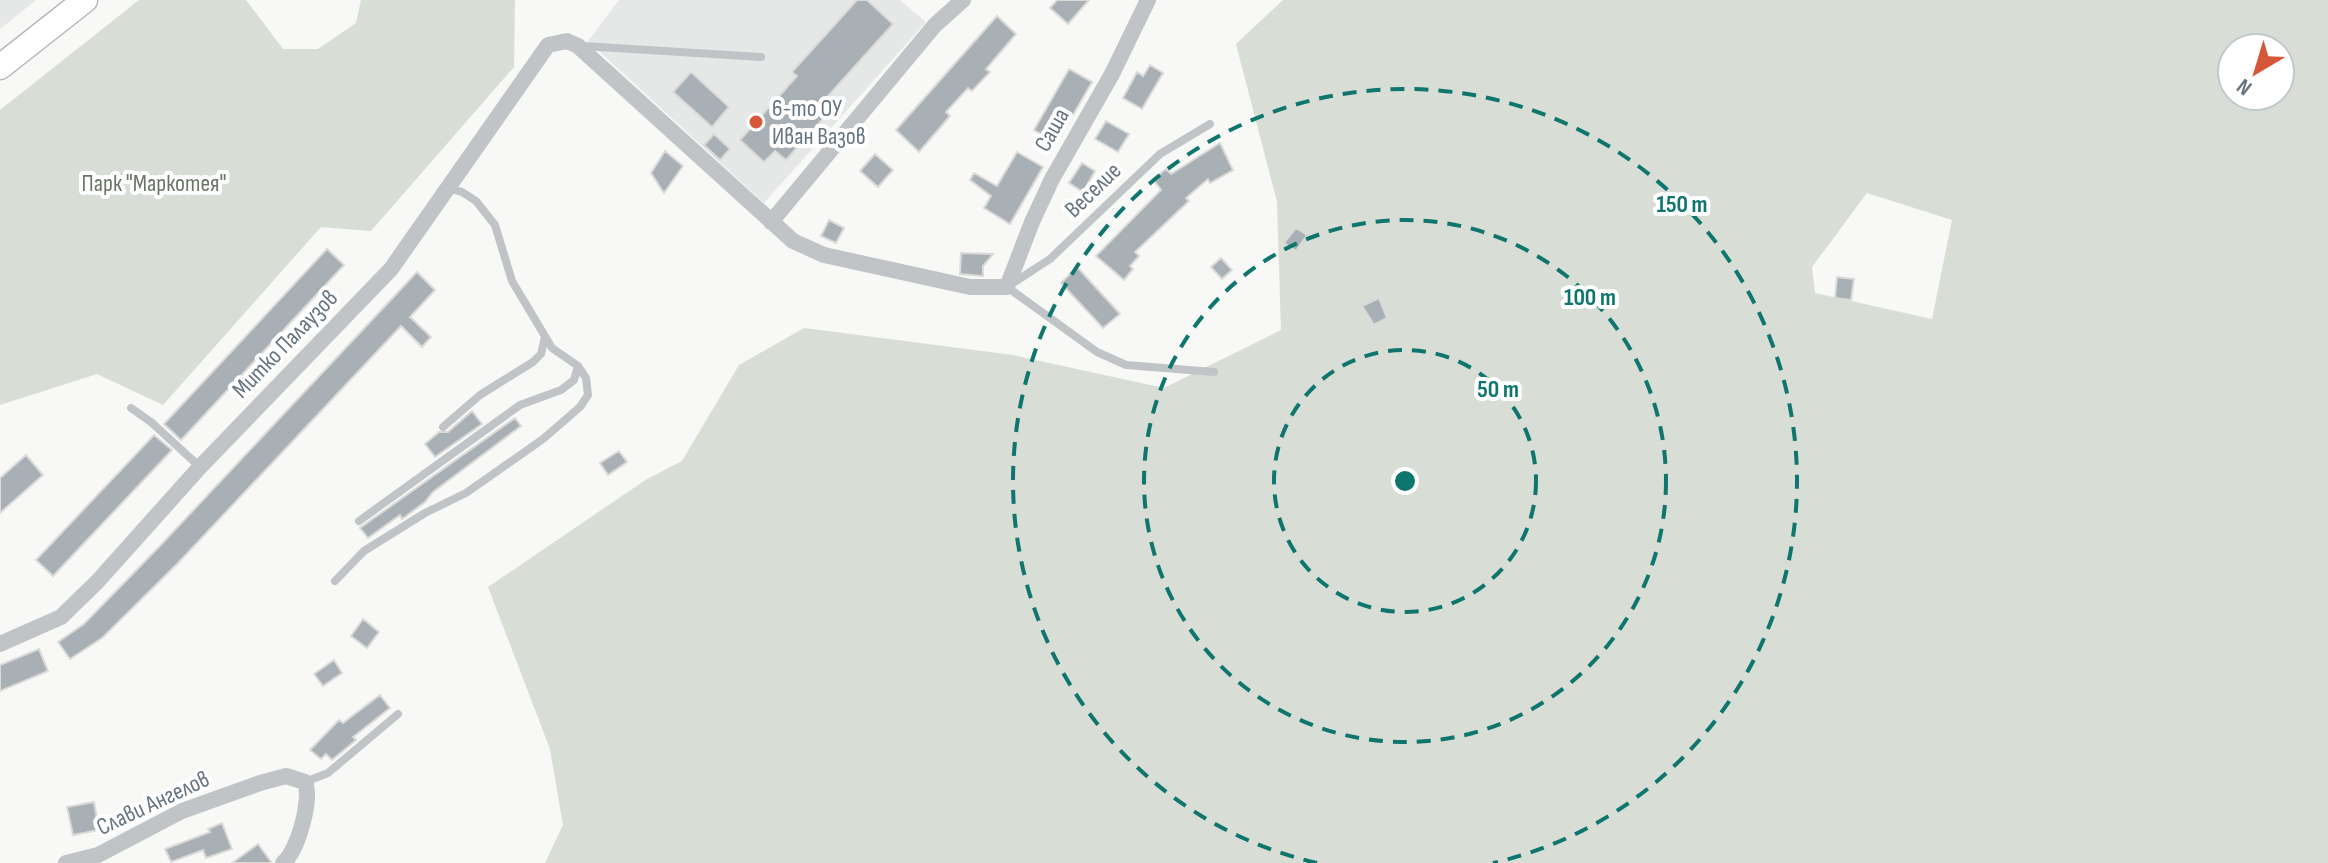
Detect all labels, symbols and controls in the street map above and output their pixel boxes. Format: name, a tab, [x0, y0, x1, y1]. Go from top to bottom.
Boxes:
north arrow	[2216, 32, 2296, 112]
text: N	[2232, 72, 2258, 101]
place label: 6-то ОУ Иван Вазов	[772, 94, 866, 151]
street label: Саша	[1028, 103, 1076, 157]
marker: 6-то ОУ Иван Вазов	[747, 113, 765, 131]
street label: Веселие	[1059, 156, 1127, 224]
park label: Парк "Маркотея"	[82, 169, 226, 198]
text: 150 m	[1656, 190, 1708, 219]
text: 100 m	[1564, 283, 1616, 312]
street label: Митко Палаузов	[226, 284, 344, 404]
text: 50 m	[1477, 375, 1519, 404]
centre of rings	[1391, 467, 1419, 495]
street label: Слави Ангелов	[92, 764, 214, 842]

